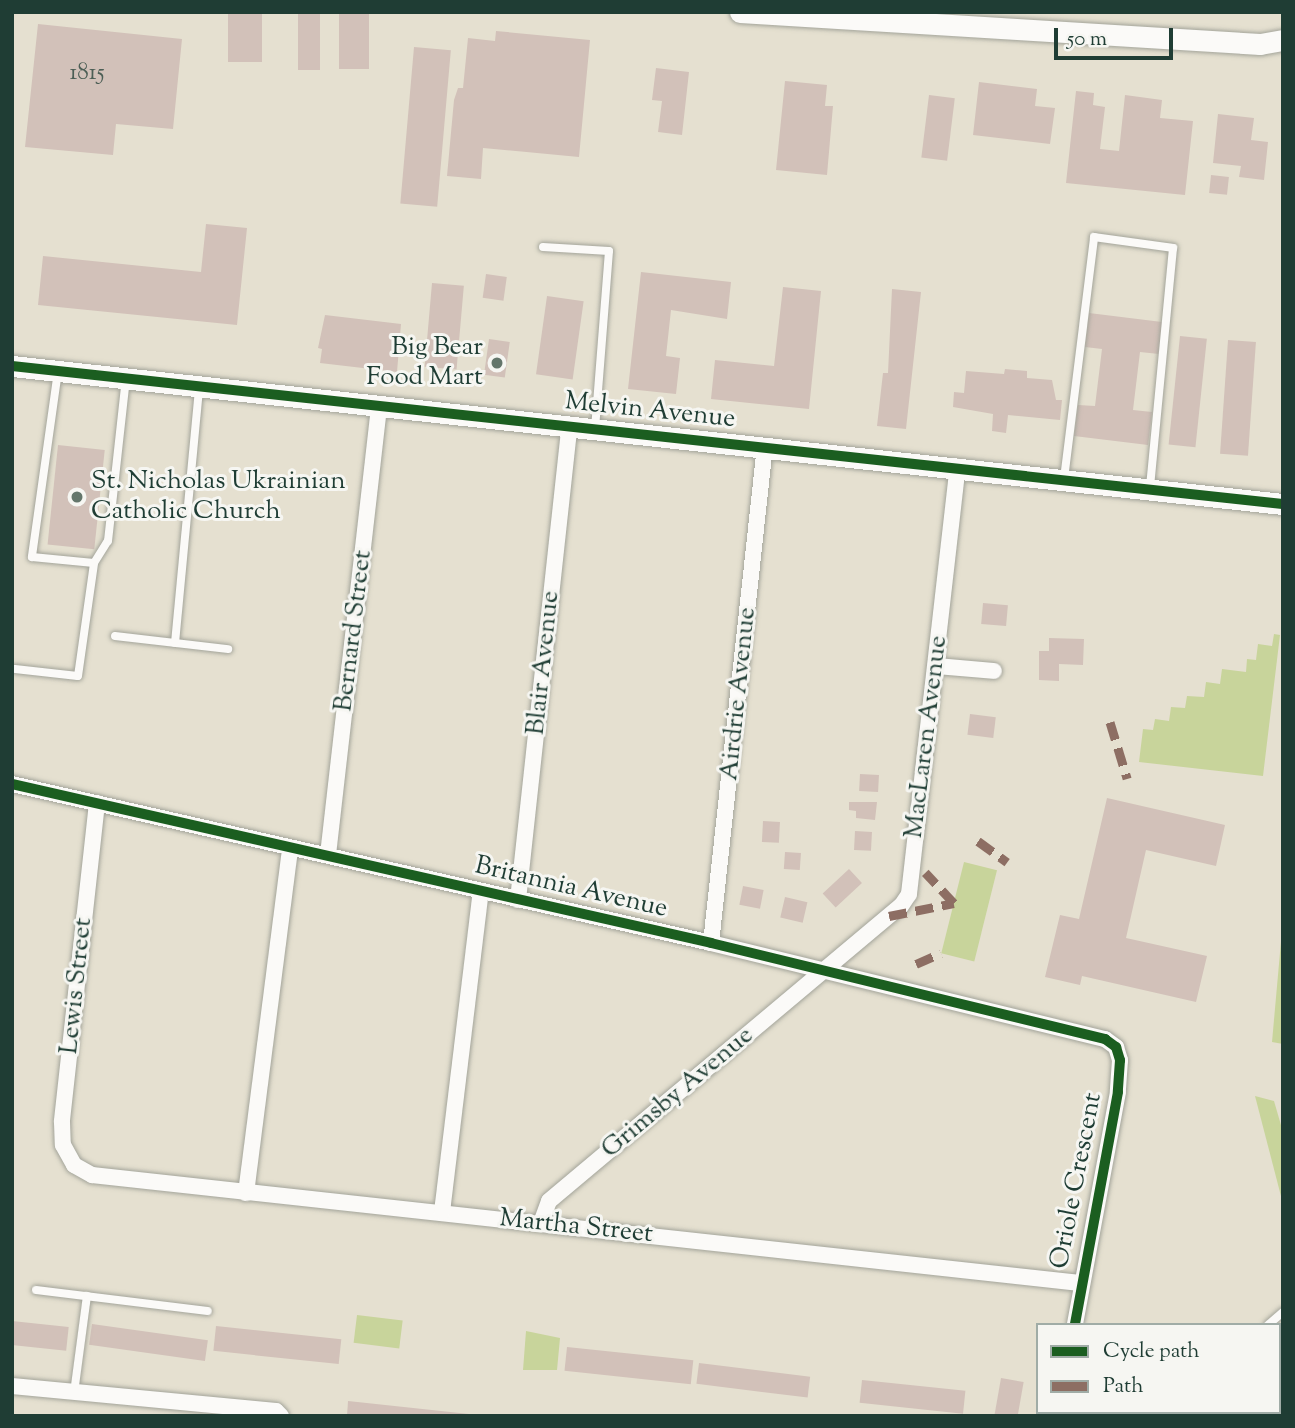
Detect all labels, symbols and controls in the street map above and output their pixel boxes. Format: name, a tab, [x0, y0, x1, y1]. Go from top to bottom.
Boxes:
scale bar	[1057, 14, 1176, 58]
text: 50 m	[1067, 25, 1107, 55]
house number: 1815	[69, 60, 105, 88]
place label: Big Bear Food Mart	[366, 332, 483, 394]
marker: Big Bear Food Mart	[489, 355, 505, 371]
street label: Melvin Avenue	[563, 387, 737, 435]
place label: St. Nicholas Ukrainian Catholic Church	[91, 466, 346, 528]
marker: St. Nicholas Ukrainian Catholic Church	[69, 489, 85, 505]
street label: Bernard Street	[329, 549, 379, 713]
street label: Blair Avenue	[521, 589, 567, 737]
street label: Airdrie Avenue	[714, 606, 764, 782]
street label: MacLaren Avenue	[899, 634, 955, 840]
street label: Britannia Avenue	[472, 851, 670, 925]
street label: Lewis Street	[54, 916, 100, 1056]
street label: Grimsby Avenue	[596, 1020, 760, 1166]
street label: Oriole Crescent	[1045, 1090, 1109, 1272]
street label: Martha Street	[498, 1203, 654, 1251]
legend	[1036, 1323, 1281, 1414]
text: Cycle path	[1103, 1337, 1200, 1367]
text: Path	[1103, 1372, 1144, 1402]

